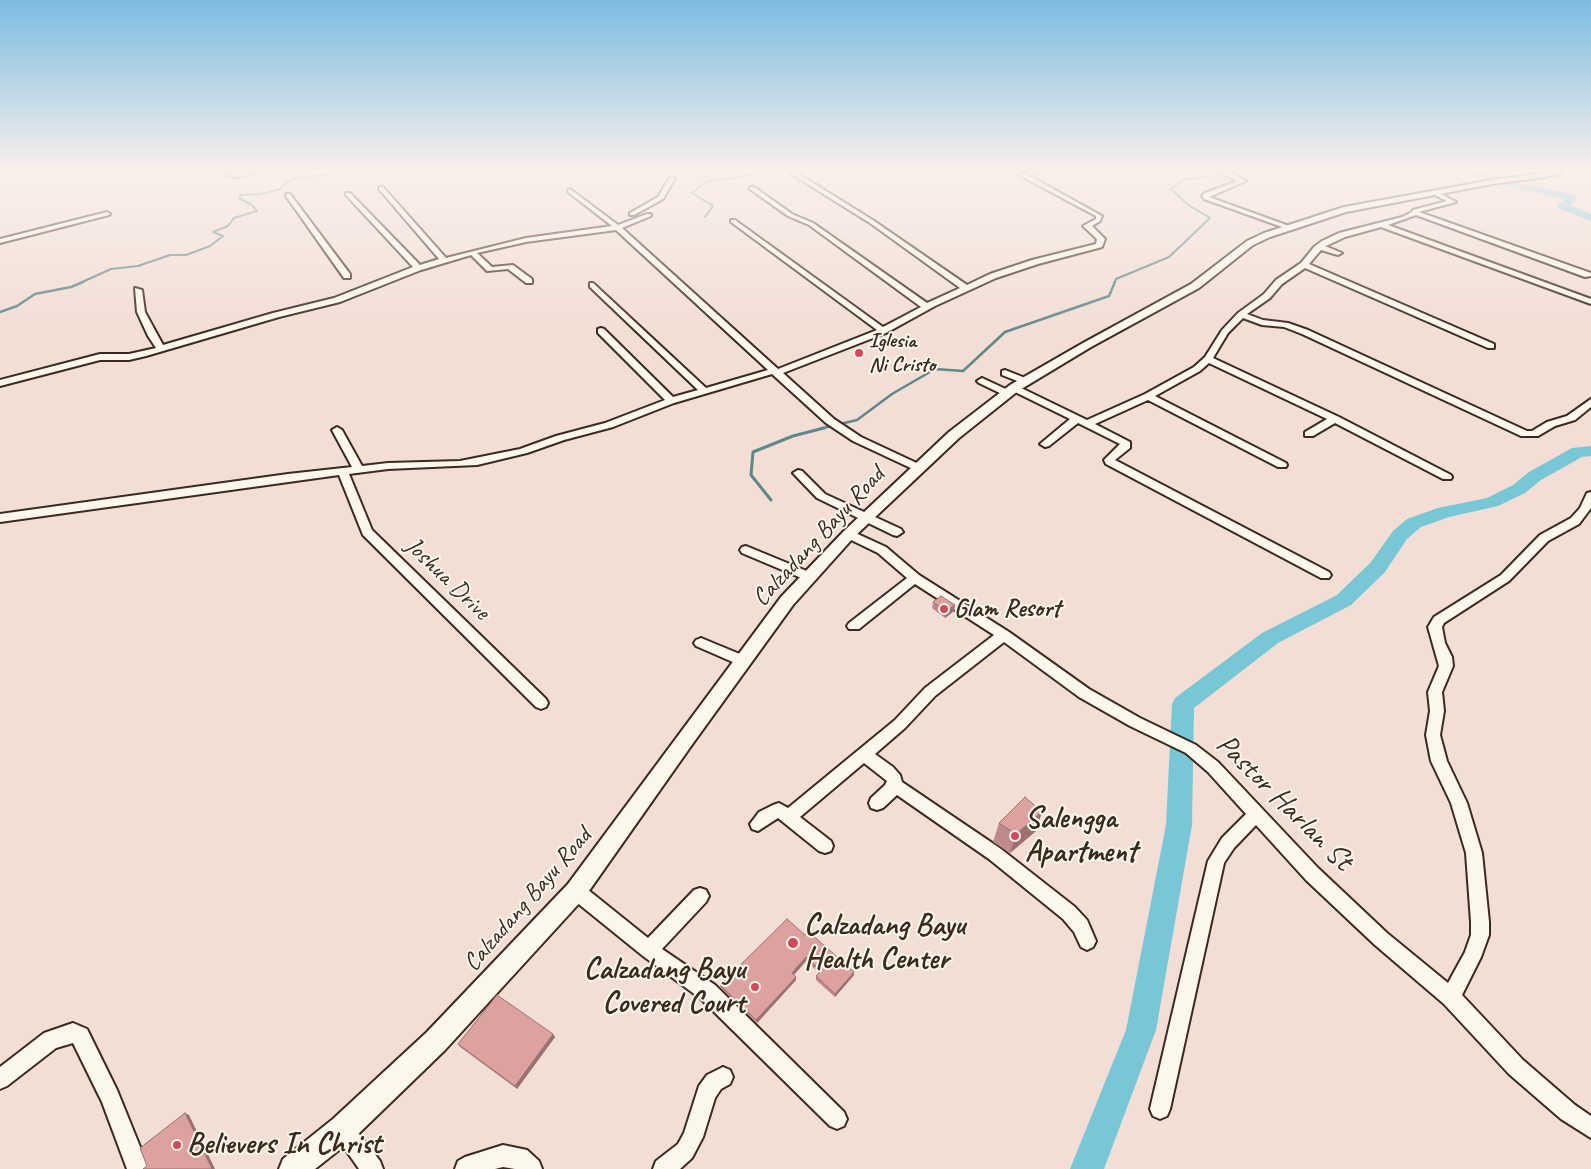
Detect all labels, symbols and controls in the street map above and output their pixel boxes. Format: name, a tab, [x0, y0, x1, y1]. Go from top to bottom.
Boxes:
place label: Iglesia Ni Cristo	[869, 328, 935, 378]
marker: Iglesia Ni Cristo	[853, 347, 865, 359]
street label: Calzadang Bayu Road	[747, 461, 891, 613]
street label: Joshua Drive	[398, 531, 496, 627]
place label: Glam Resort	[954, 594, 1060, 624]
marker: Glam Resort	[938, 603, 950, 615]
street label: Pastor Harlan St	[1208, 727, 1360, 879]
place label: Salengga Apartment	[1025, 801, 1137, 872]
street label: Calzadang Bayu Road	[458, 822, 598, 978]
marker: Salengga Apartment	[1009, 830, 1021, 842]
place label: Calzadang Bayu Health Center	[804, 908, 965, 978]
marker: Calzadang Bayu Health Center	[786, 936, 800, 950]
place label: Calzadang Bayu Covered Court	[584, 952, 745, 1022]
marker: Calzadang Bayu Covered Court	[749, 981, 761, 993]
place label: Believers In Christ	[187, 1127, 381, 1163]
marker: Believers In Christ	[171, 1139, 183, 1151]

